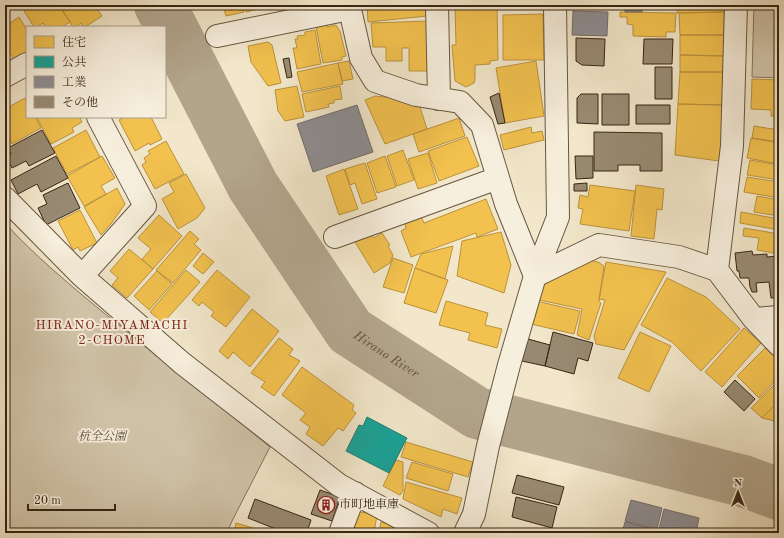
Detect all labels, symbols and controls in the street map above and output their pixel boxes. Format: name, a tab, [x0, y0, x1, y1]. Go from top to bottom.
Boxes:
legend	[26, 26, 166, 118]
text: 住宅	[62, 35, 86, 49]
text: 公共	[62, 56, 86, 69]
text: 工業	[62, 75, 86, 89]
text: その他	[62, 96, 98, 109]
district label: HIRANO-MIYAMACHI 2-CHOME	[36, 319, 188, 347]
water label: Hirano River	[350, 328, 422, 380]
park label: 杭全公園	[78, 429, 128, 443]
north arrow	[718, 472, 758, 512]
text: N	[734, 478, 743, 489]
scale bar	[28, 486, 115, 512]
text: 20 m	[34, 495, 61, 507]
building icon: 市町地車庫	[316, 495, 336, 515]
place label: 市町地車庫	[339, 497, 399, 511]

